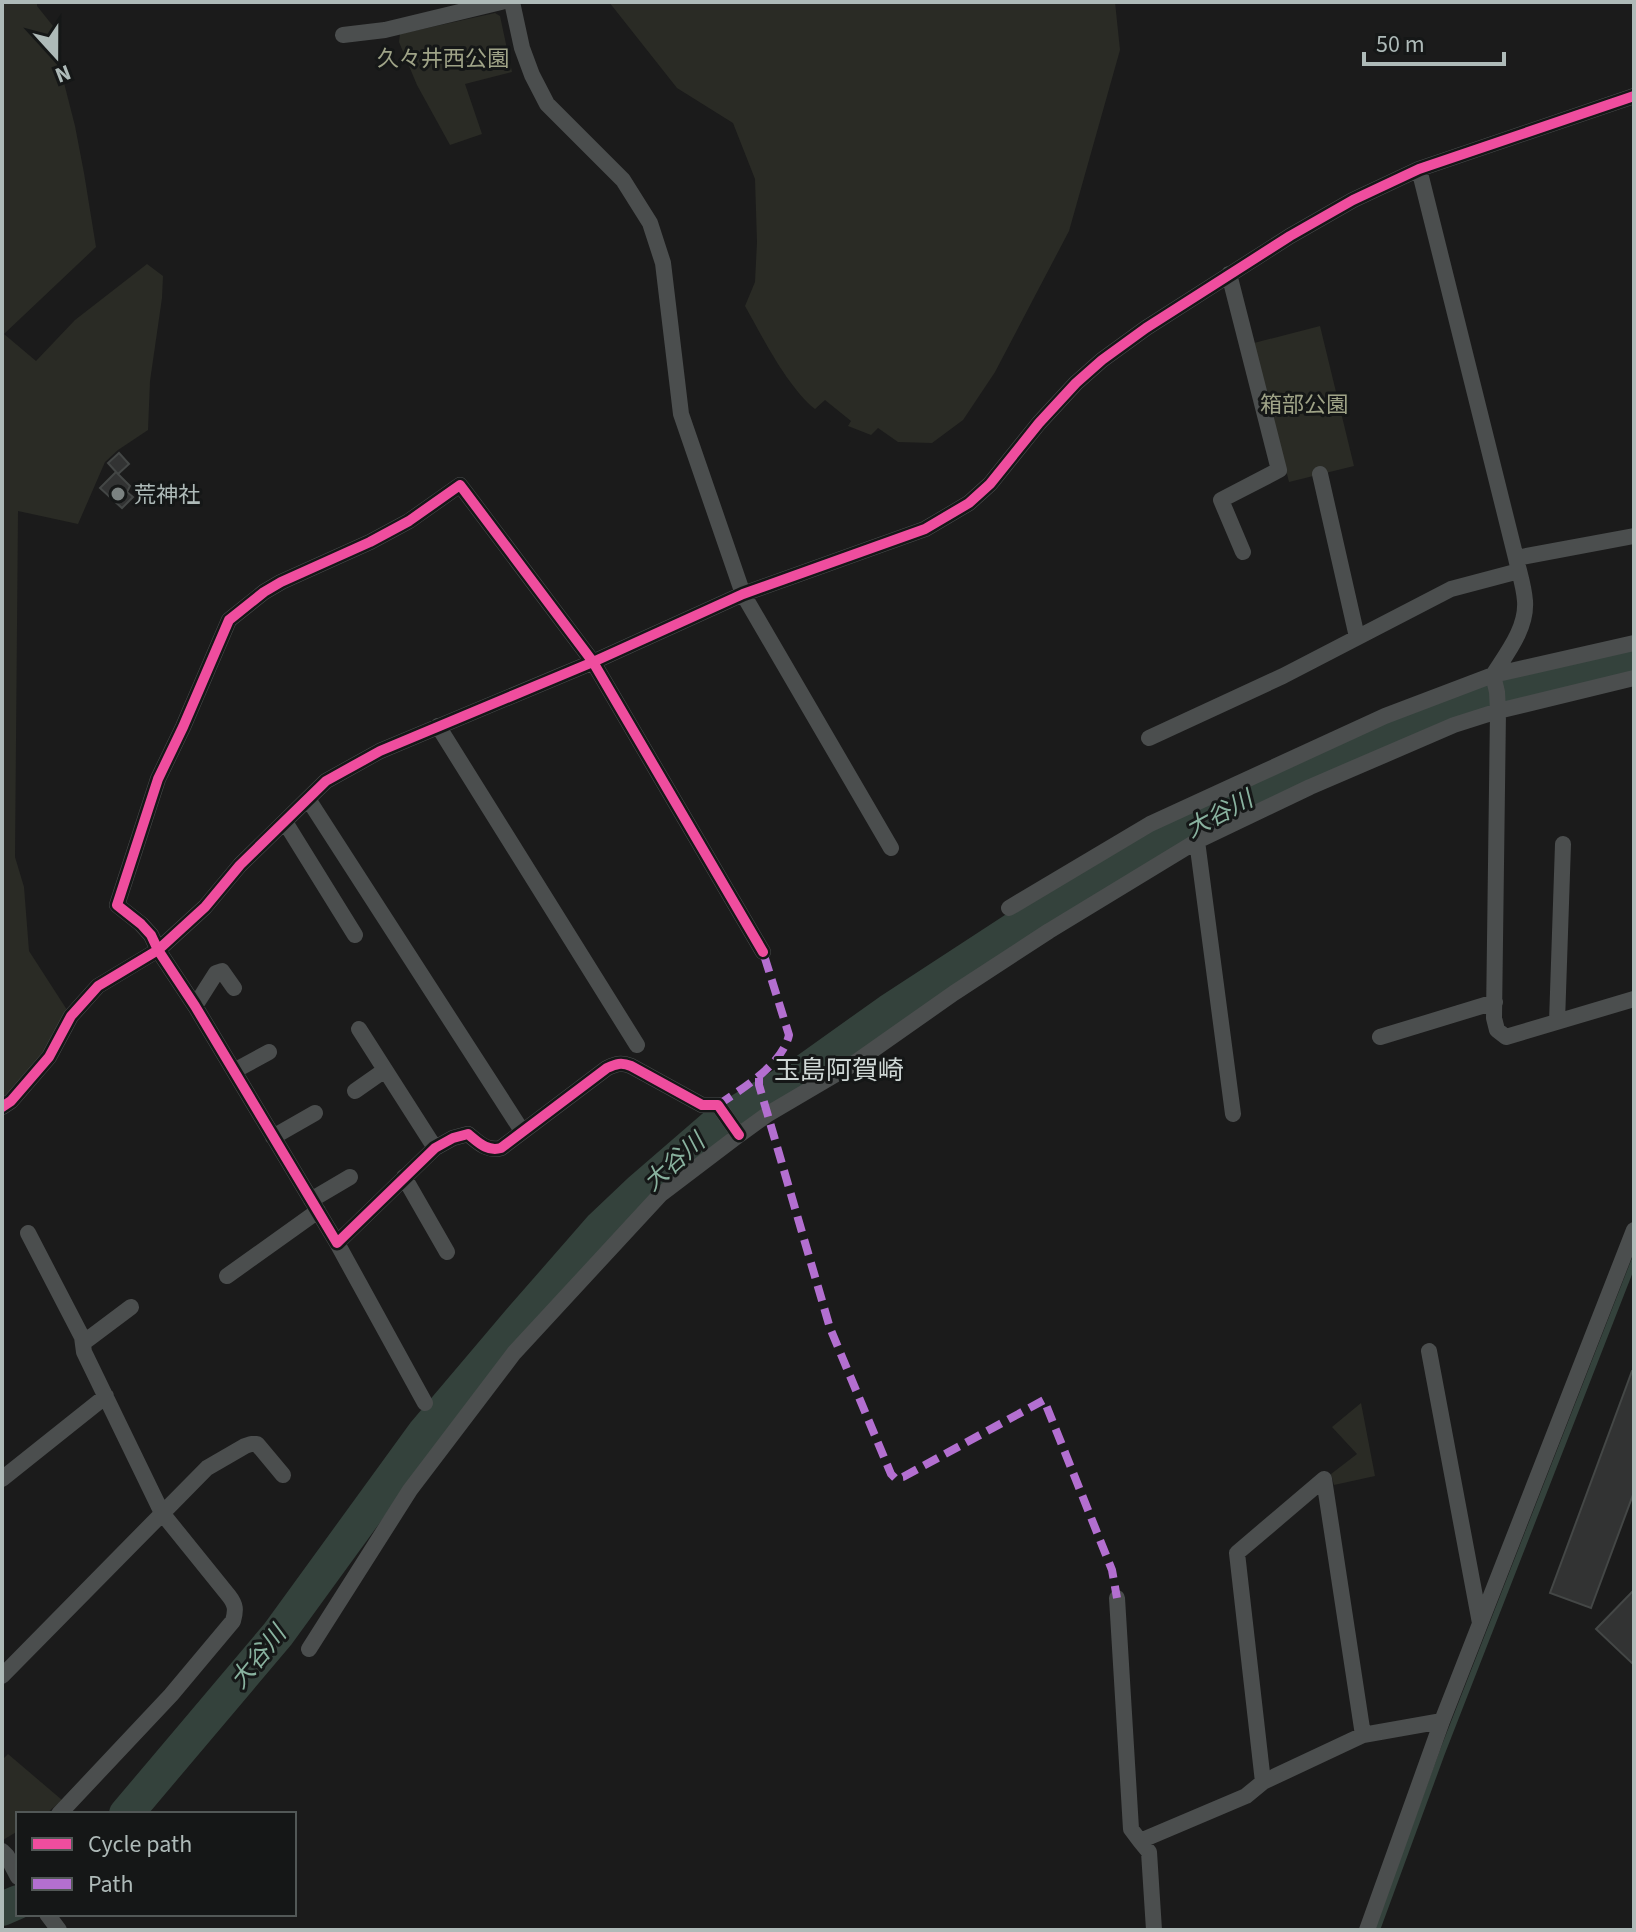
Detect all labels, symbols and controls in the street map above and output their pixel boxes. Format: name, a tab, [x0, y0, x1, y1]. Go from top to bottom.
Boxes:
north arrow	[16, 16, 96, 96]
scale bar	[1364, 16, 1504, 66]
text: 50 m	[1376, 27, 1425, 62]
park label: 久々井西公園	[377, 43, 509, 75]
text: N	[50, 56, 75, 91]
park label: 箱部公園	[1260, 389, 1348, 421]
place label: 荒神社	[134, 479, 200, 511]
marker: 荒神社	[109, 485, 127, 503]
water label: 大谷川	[1179, 781, 1262, 847]
district label: 玉島阿賀崎	[774, 1052, 904, 1089]
water label: 大谷川	[636, 1123, 715, 1199]
water label: 大谷川	[222, 1616, 297, 1696]
legend	[16, 1812, 296, 1916]
text: Cycle path	[88, 1827, 192, 1862]
text: Path	[88, 1867, 134, 1902]

